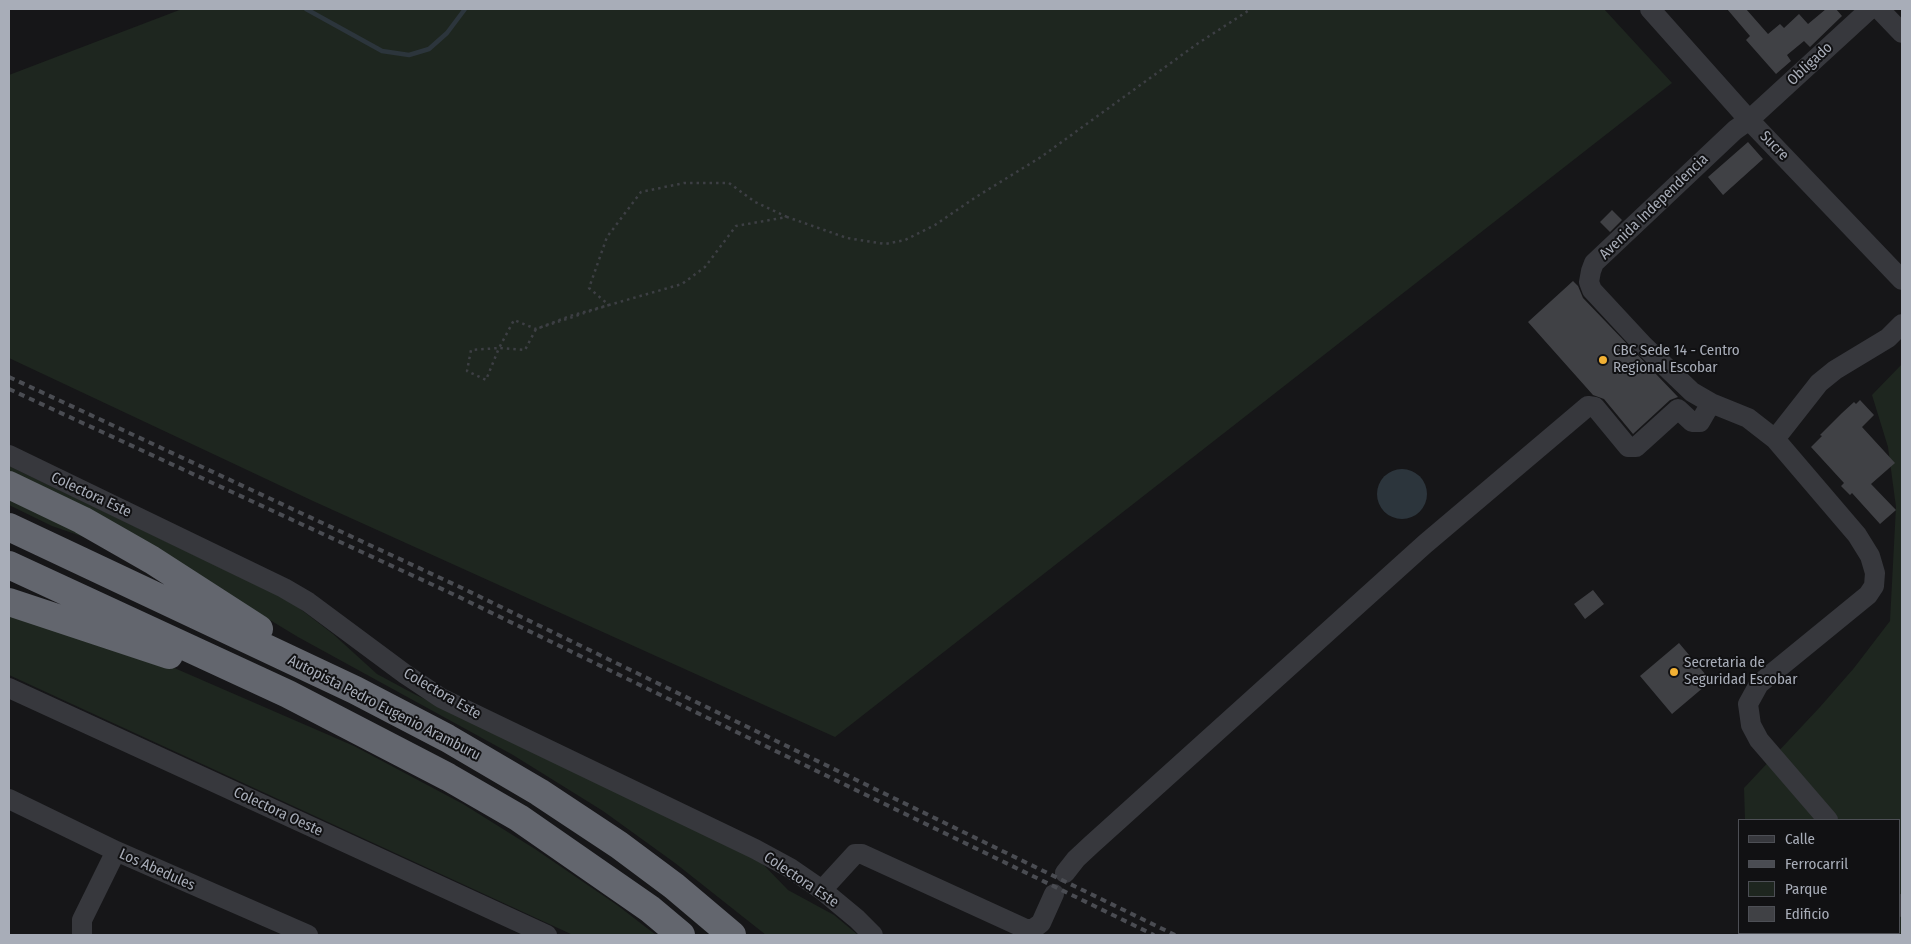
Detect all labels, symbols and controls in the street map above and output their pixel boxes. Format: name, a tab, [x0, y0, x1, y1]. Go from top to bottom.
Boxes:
street label: Obligado	[1784, 39, 1836, 89]
street label: Sucre	[1756, 128, 1792, 164]
street label: Avenida Independencia	[1596, 151, 1712, 263]
place label: CBC Sede 14 - Centro Regional Escobar	[1613, 342, 1740, 377]
marker: CBC Sede 14 - Centro Regional Escobar	[1597, 354, 1609, 366]
street label: Colectora Este	[48, 469, 134, 521]
street label: Autopista Pedro Eugenio Aramburu	[285, 651, 483, 765]
place label: Secretaria de Seguridad Escobar	[1684, 654, 1797, 689]
street label: Colectora Este	[400, 665, 484, 723]
marker: Secretaria de Seguridad Escobar	[1668, 666, 1680, 678]
street label: Colectora Oeste	[230, 783, 326, 841]
legend	[1738, 819, 1901, 934]
text: Calle	[1785, 830, 1815, 848]
street label: Los Abedules	[116, 845, 198, 895]
street label: Colectora Este	[760, 848, 842, 912]
text: Ferrocarril	[1785, 855, 1848, 873]
text: Parque	[1785, 880, 1828, 898]
text: Edificio	[1785, 905, 1830, 923]

